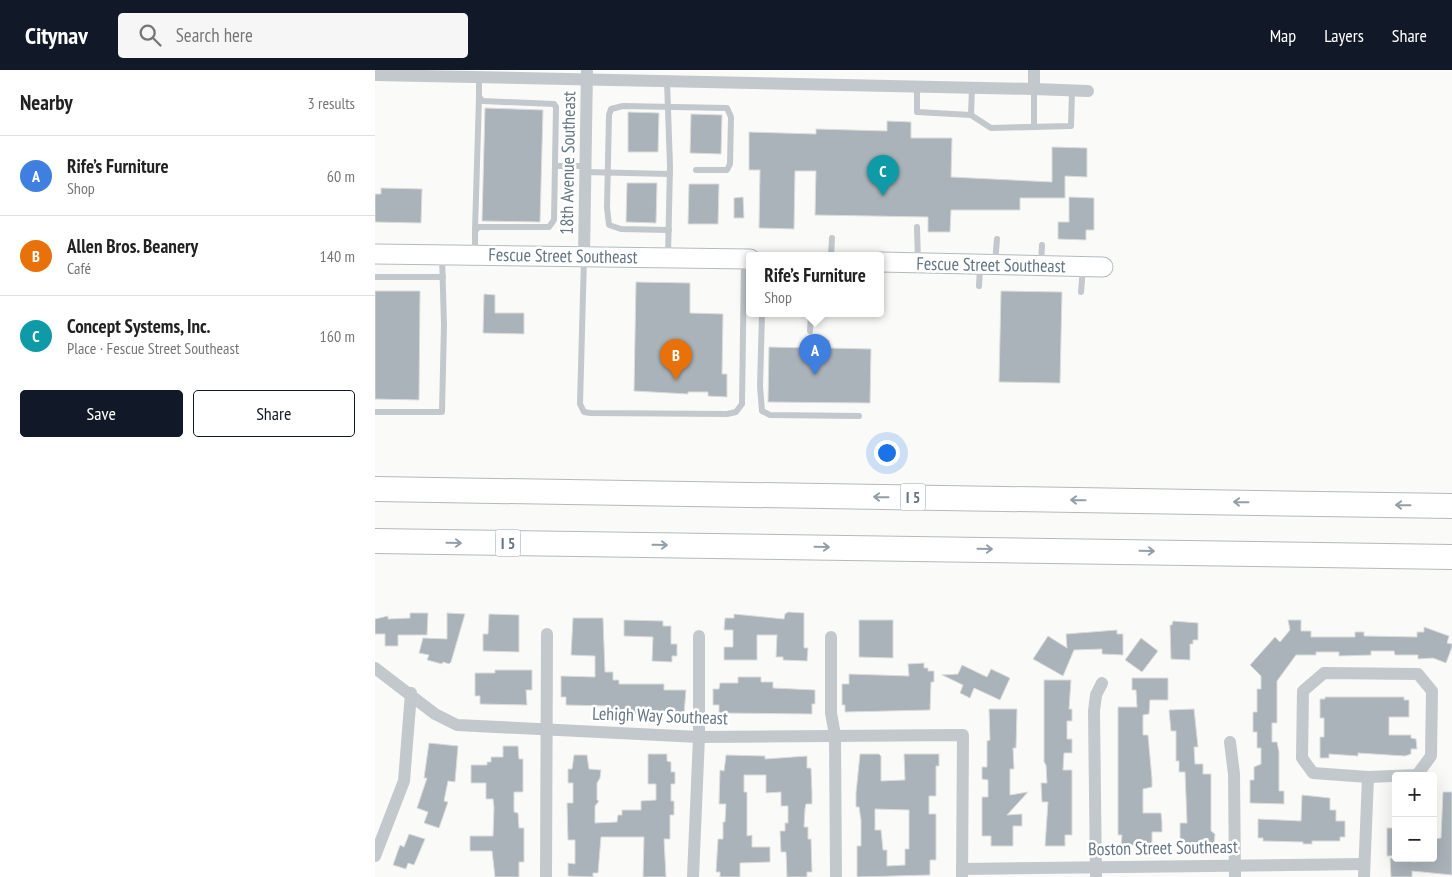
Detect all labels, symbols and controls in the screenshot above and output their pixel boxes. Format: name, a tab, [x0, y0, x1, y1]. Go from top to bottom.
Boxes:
search box	[118, 13, 468, 58]
text: Citynav	[25, 20, 88, 51]
icon: search	[136, 21, 164, 49]
text: Search here	[176, 23, 253, 47]
text: Map	[1270, 24, 1296, 47]
text: Layers	[1324, 24, 1364, 47]
text: Share	[1392, 24, 1427, 47]
text: Nearby	[20, 89, 73, 116]
street label: 18th Avenue Southeast	[555, 91, 580, 235]
text: 3 results	[308, 93, 355, 113]
text: Rife’s Furniture	[67, 154, 169, 178]
pin: C	[867, 155, 899, 196]
text: A	[32, 166, 40, 186]
text: 60 m	[327, 166, 355, 186]
text: Shop	[67, 178, 95, 198]
text: Allen Bros. Beanery	[67, 234, 198, 258]
street label: Fescue Street Southeast	[488, 243, 638, 268]
text: B	[32, 246, 40, 266]
text: 140 m	[320, 246, 355, 266]
popup	[746, 252, 884, 317]
street label: Fescue Street Southeast	[916, 252, 1066, 277]
text: Café	[67, 258, 91, 278]
text: Rife’s Furniture	[764, 263, 866, 287]
text: Shop	[764, 287, 792, 307]
text: Concept Systems, Inc.	[67, 314, 211, 338]
text: C	[32, 326, 40, 346]
text: 160 m	[320, 326, 355, 346]
pin: A	[799, 334, 831, 375]
text: Place · Fescue Street Southeast	[67, 338, 239, 358]
pin: B	[660, 339, 692, 380]
button: Save	[20, 390, 183, 437]
button: Share	[193, 390, 355, 437]
your location	[874, 440, 900, 466]
road number: I 5	[901, 484, 925, 511]
one-way arrow	[873, 492, 890, 502]
one-way arrow	[1071, 495, 1087, 505]
one-way arrow	[1233, 498, 1249, 507]
one-way arrow	[1396, 500, 1412, 510]
road number: I 5	[495, 529, 521, 556]
one-way arrow	[446, 538, 462, 548]
one-way arrow	[652, 540, 668, 550]
one-way arrow	[814, 542, 830, 552]
one-way arrow	[976, 544, 993, 554]
one-way arrow	[1139, 546, 1155, 556]
street label: Lehigh Way Southeast	[592, 702, 728, 729]
map controls	[1392, 772, 1437, 862]
button: +	[1392, 772, 1437, 817]
button: −	[1392, 817, 1437, 862]
street label: Boston Street Southeast	[1088, 835, 1238, 860]

